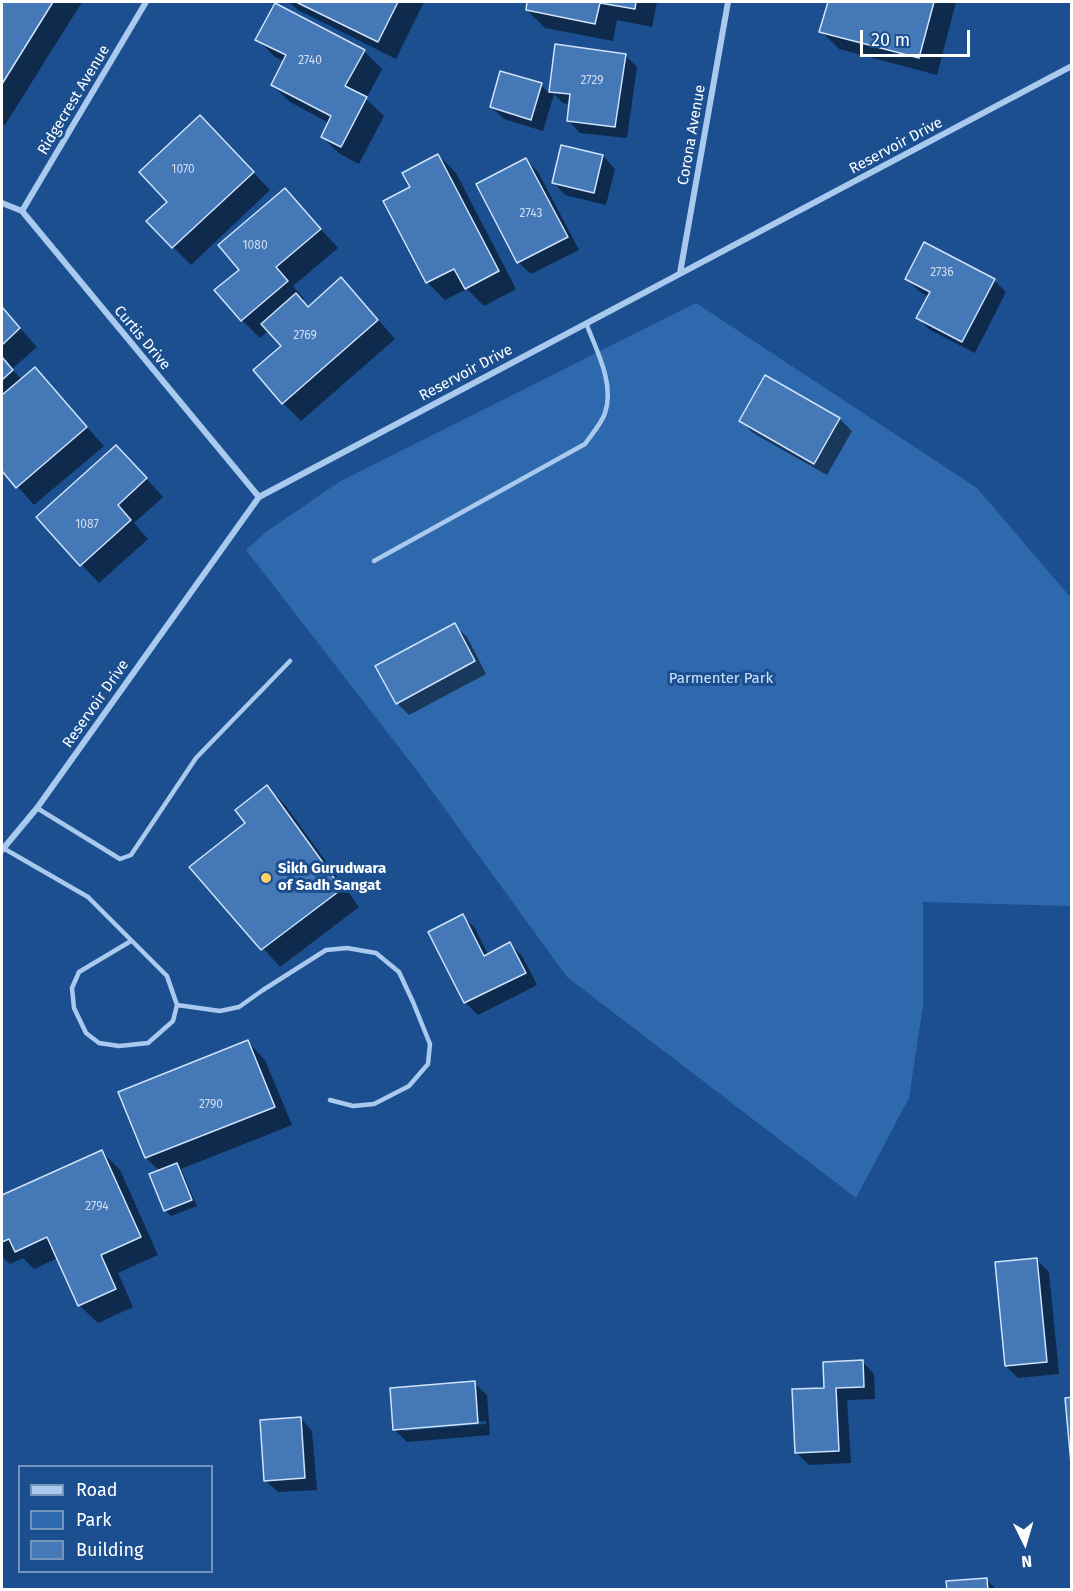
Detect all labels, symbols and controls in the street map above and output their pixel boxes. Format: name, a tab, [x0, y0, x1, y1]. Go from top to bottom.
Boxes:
scale bar	[863, 18, 972, 56]
text: 20 m	[871, 29, 910, 51]
street label: Ridgecrest Avenue	[34, 42, 114, 158]
house number: 2740	[298, 54, 322, 68]
house number: 2729	[580, 74, 604, 88]
street label: Corona Avenue	[674, 83, 710, 187]
street label: Reservoir Drive	[846, 114, 946, 178]
house number: 1070	[171, 163, 195, 177]
house number: 2743	[520, 207, 542, 221]
house number: 1080	[242, 239, 268, 253]
house number: 2736	[930, 266, 954, 280]
street label: Curtis Drive	[110, 302, 174, 374]
house number: 2769	[293, 329, 317, 343]
street label: Reservoir Drive	[416, 341, 516, 405]
house number: 1087	[75, 518, 99, 532]
street label: Reservoir Drive	[59, 657, 133, 751]
park label: Parmenter Park	[669, 670, 773, 688]
place label: Sikh Gurudwara of Sadh Sangat	[278, 860, 386, 895]
marker: Sikh Gurudwara of Sadh Sangat	[259, 871, 273, 885]
house number: 2790	[199, 1098, 223, 1112]
house number: 2794	[85, 1200, 109, 1214]
legend	[18, 1465, 213, 1573]
text: Road	[76, 1479, 118, 1501]
text: Park	[76, 1509, 111, 1531]
north arrow	[995, 1513, 1055, 1573]
text: Building	[76, 1539, 143, 1561]
text: N	[1021, 1552, 1033, 1571]

